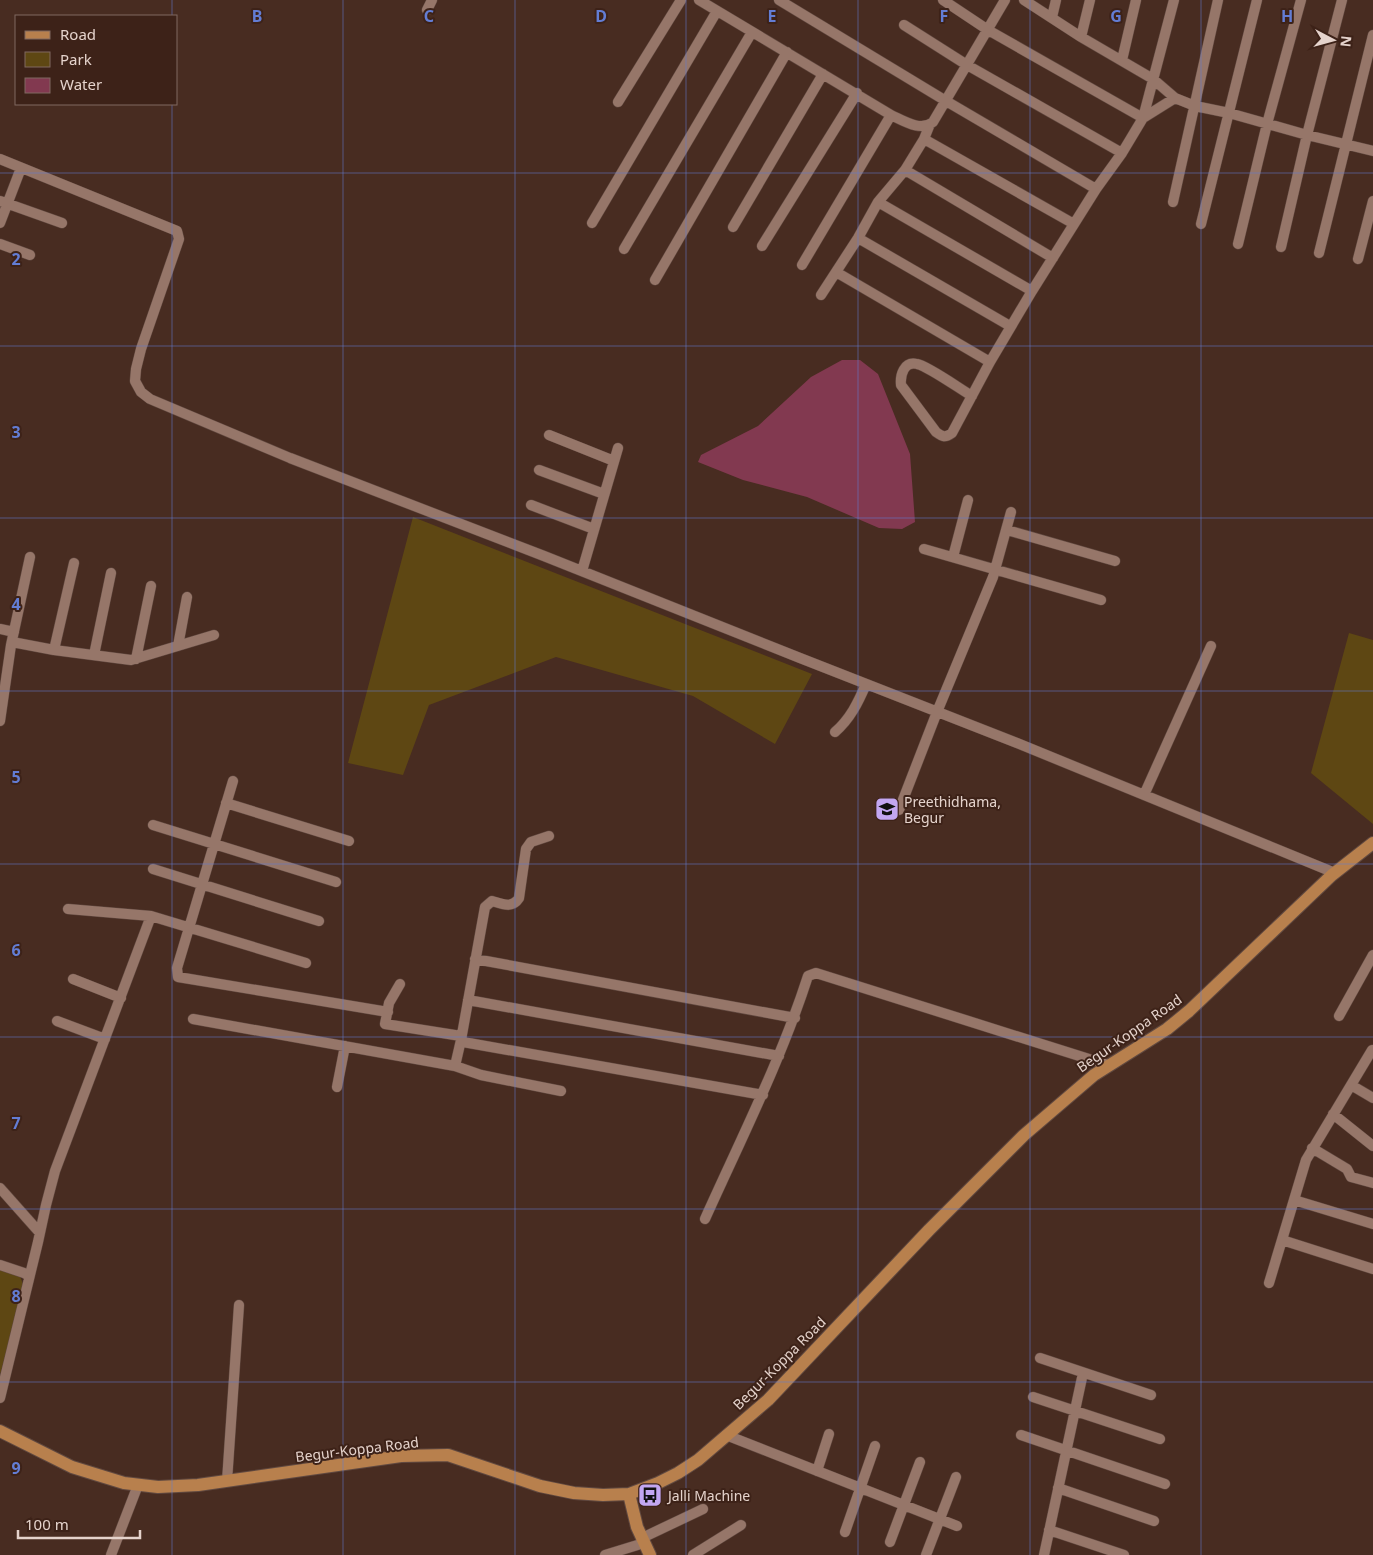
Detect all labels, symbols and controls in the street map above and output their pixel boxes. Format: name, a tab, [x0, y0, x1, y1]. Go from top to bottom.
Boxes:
text: B	[252, 5, 262, 27]
text: C	[424, 5, 434, 27]
text: D	[595, 5, 607, 27]
text: E	[768, 5, 777, 27]
text: F	[940, 5, 948, 27]
text: G	[1110, 5, 1122, 27]
text: H	[1281, 5, 1293, 27]
legend	[15, 15, 178, 105]
north arrow	[1308, 15, 1358, 65]
text: Road	[60, 24, 96, 44]
text: N	[1336, 35, 1356, 48]
text: Park	[60, 49, 92, 69]
text: Water	[60, 74, 102, 94]
text: 2	[11, 248, 21, 270]
text: 3	[11, 421, 21, 443]
text: 4	[11, 593, 21, 615]
text: 5	[11, 766, 21, 788]
place label: Preethidhama, Begur	[904, 792, 1001, 827]
school or university icon: Preethidhama, Begur	[874, 796, 900, 822]
text: 6	[11, 939, 21, 961]
street label: Begur-Koppa Road	[1073, 990, 1185, 1076]
text: 7	[11, 1112, 21, 1134]
text: 8	[11, 1285, 21, 1307]
street label: Begur-Koppa Road	[728, 1312, 830, 1414]
street label: Begur-Koppa Road	[294, 1432, 420, 1466]
text: 9	[11, 1457, 21, 1479]
bus stop icon: Jalli Machine	[637, 1482, 663, 1508]
place label: Jalli Machine	[666, 1486, 750, 1505]
scale bar	[18, 1508, 140, 1540]
text: 100 m	[25, 1514, 69, 1534]

